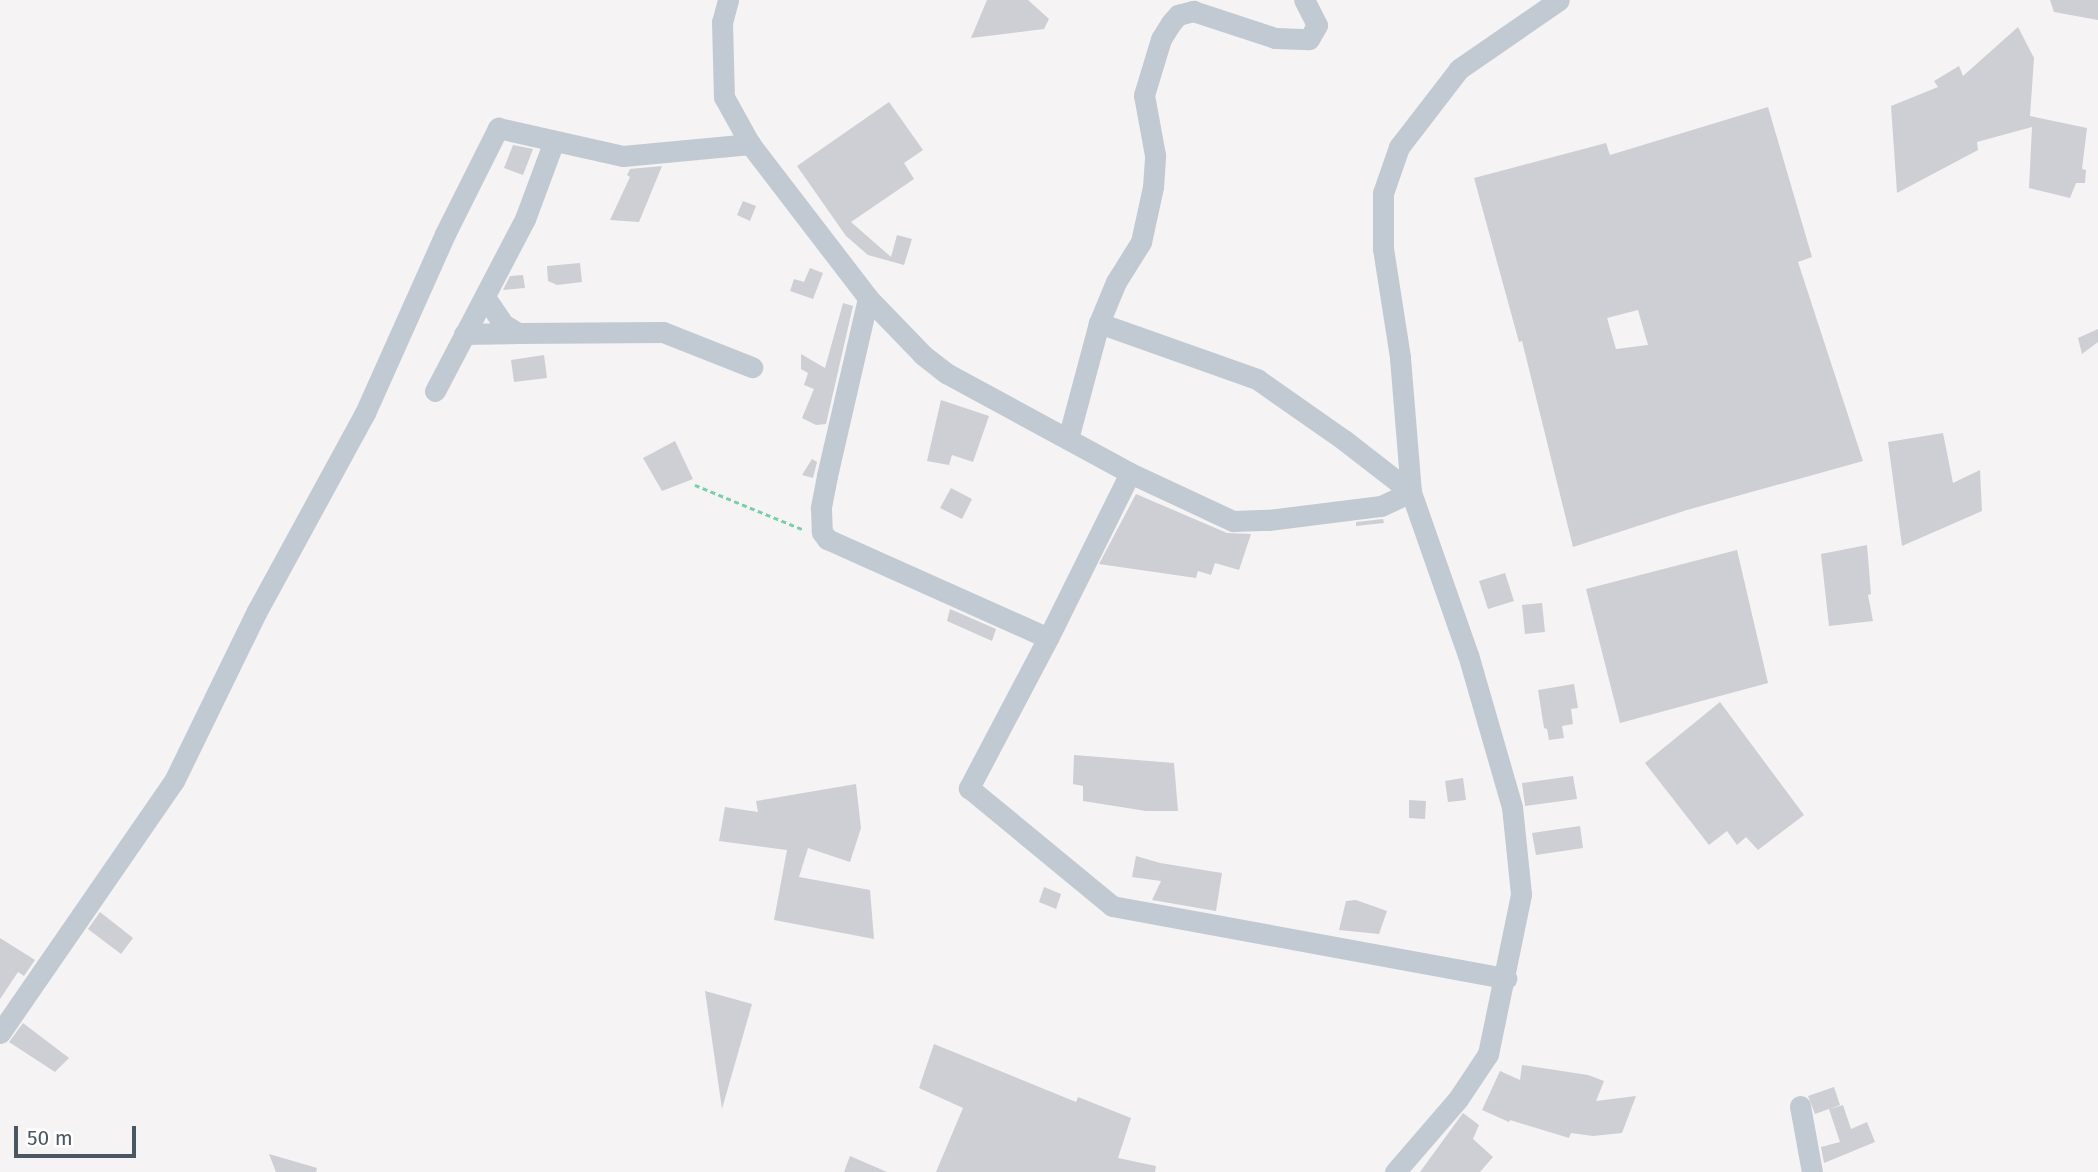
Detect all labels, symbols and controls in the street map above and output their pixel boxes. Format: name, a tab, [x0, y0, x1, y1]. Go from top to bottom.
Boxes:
scale bar	[18, 1112, 140, 1156]
text: 50 m	[27, 1125, 73, 1151]

